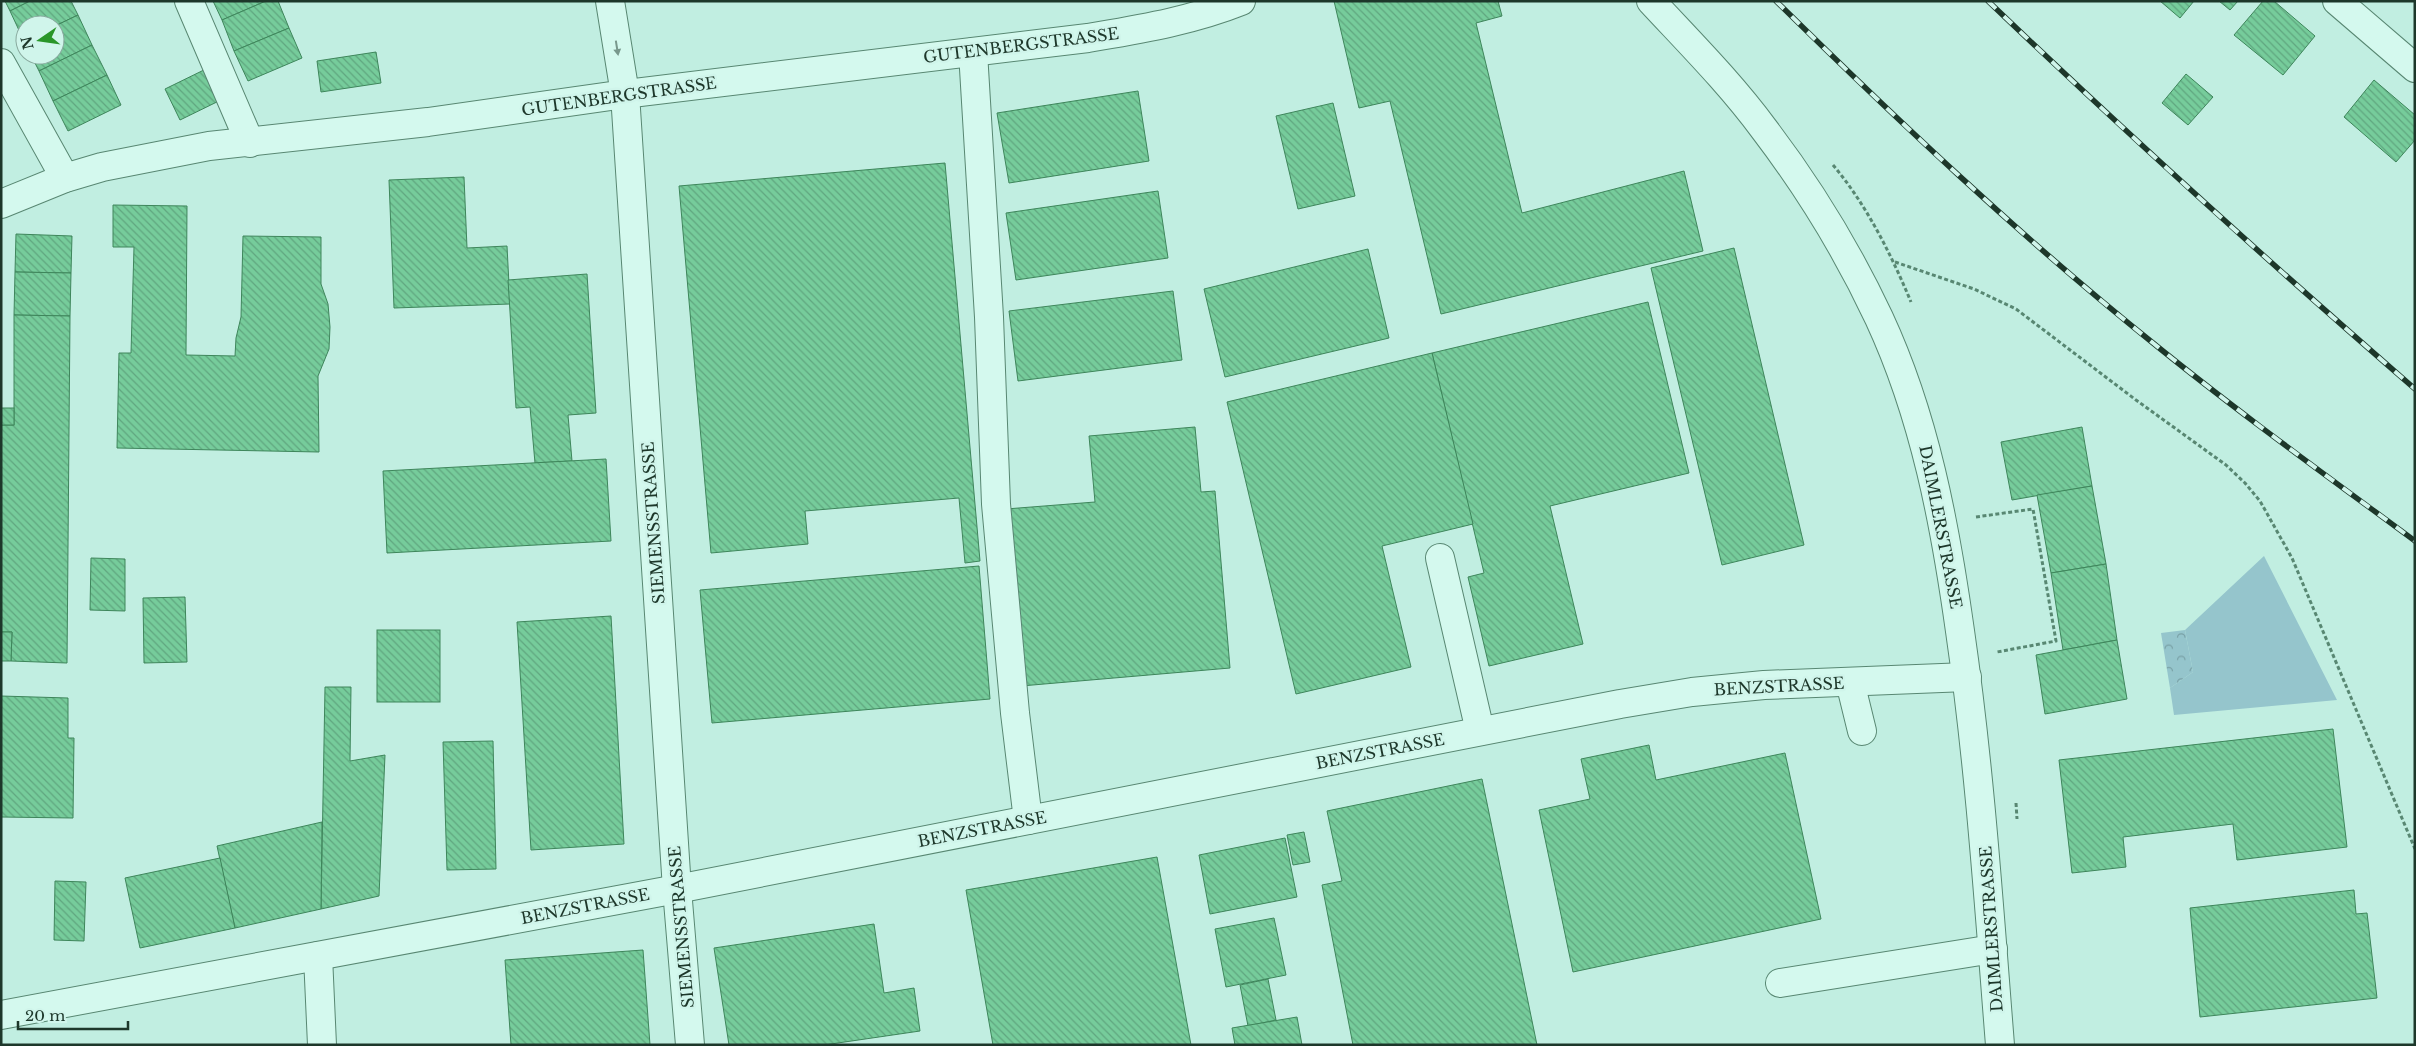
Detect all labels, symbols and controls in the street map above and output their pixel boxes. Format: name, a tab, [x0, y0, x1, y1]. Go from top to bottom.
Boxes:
north arrow	[15, 15, 65, 65]
street label: GUTENBERGSTRASSE	[922, 23, 1120, 67]
text: N	[17, 34, 38, 51]
one-way arrow	[614, 40, 622, 56]
street label: GUTENBERGSTRASSE	[520, 72, 718, 120]
street label: SIEMENSSTRASSE	[637, 441, 669, 605]
street label: DAIMLERSTRASSE	[1915, 443, 1967, 611]
street label: BENZSTRASSE	[1713, 673, 1845, 699]
street label: BENZSTRASSE	[1314, 729, 1446, 773]
street label: BENZSTRASSE	[916, 807, 1048, 851]
street label: SIEMENSSTRASSE	[664, 845, 698, 1009]
street label: DAIMLERSTRASSE	[1975, 845, 2007, 1013]
street label: BENZSTRASSE	[519, 884, 651, 928]
scale bar	[18, 998, 128, 1030]
text: 20 m	[25, 1006, 65, 1025]

